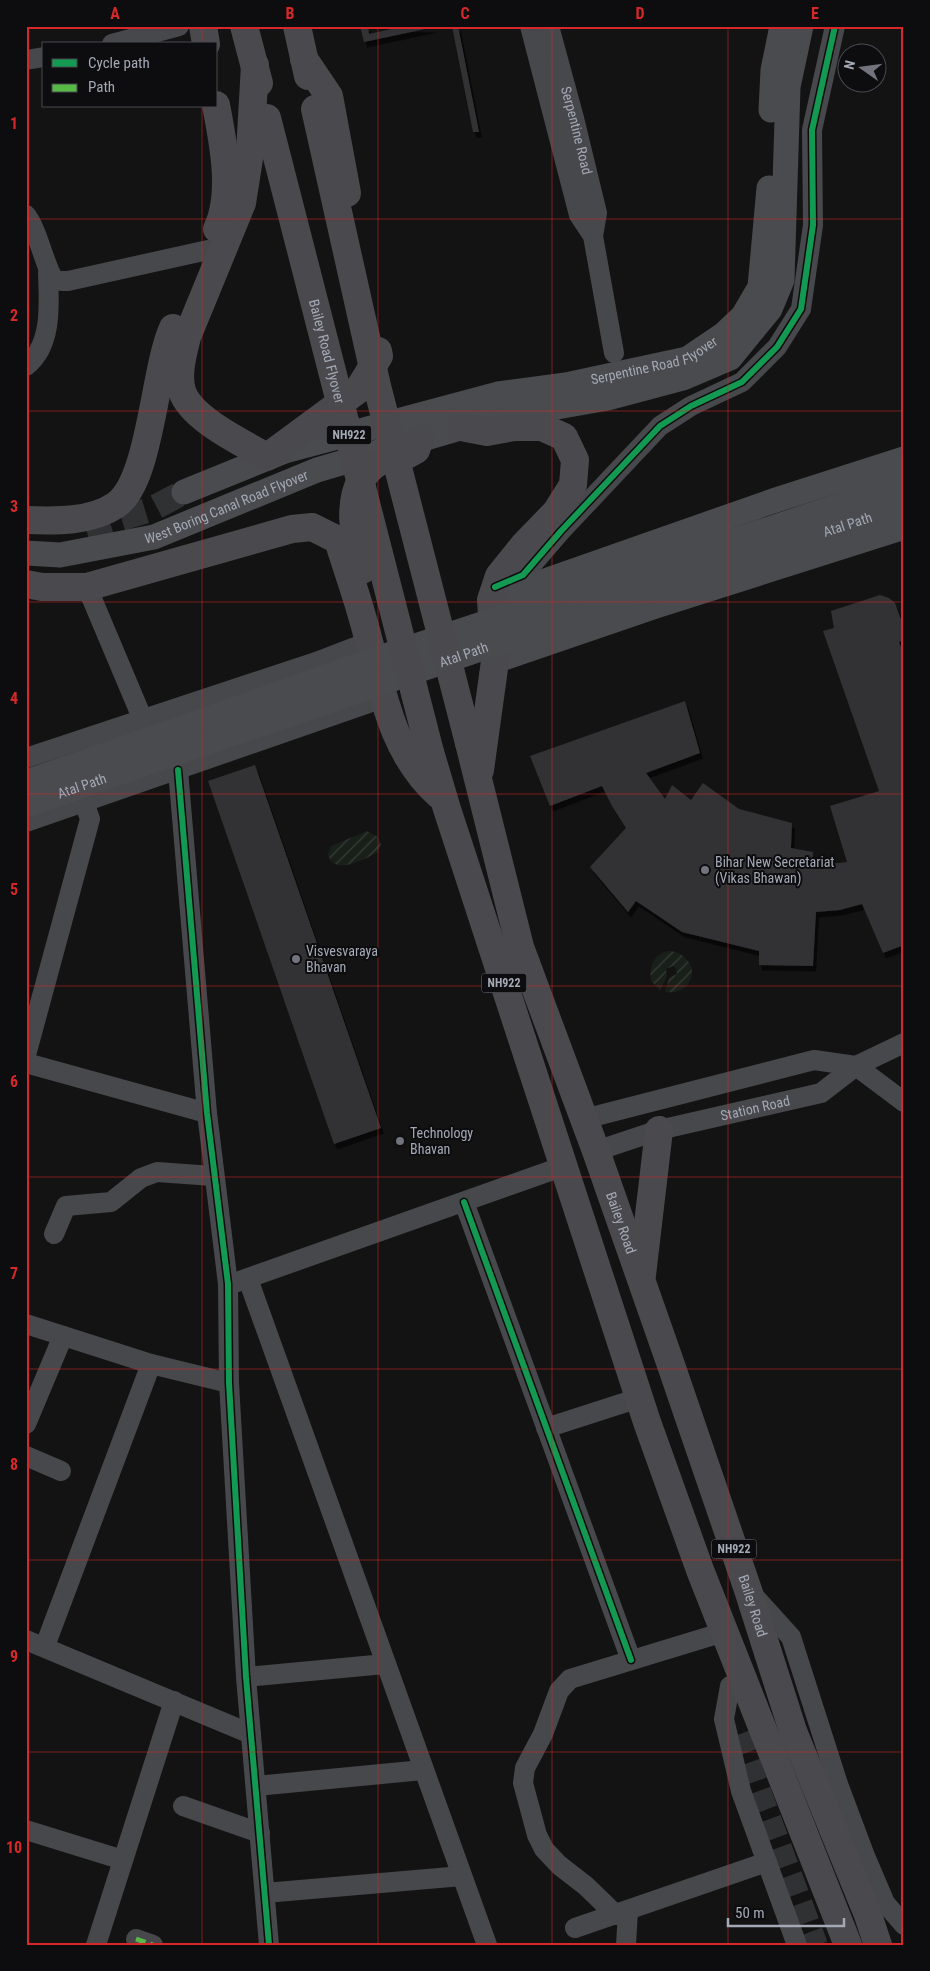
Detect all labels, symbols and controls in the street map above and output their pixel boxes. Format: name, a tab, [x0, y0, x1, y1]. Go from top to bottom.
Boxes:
text: A	[110, 4, 120, 23]
text: B	[286, 4, 295, 23]
text: C	[460, 4, 470, 23]
text: D	[635, 4, 645, 23]
text: E	[811, 4, 819, 23]
legend	[42, 42, 218, 108]
north arrow	[838, 42, 888, 92]
text: Cycle path	[88, 54, 150, 72]
text: N	[841, 59, 858, 71]
text: Path	[88, 78, 115, 96]
street label: Serpentine Road	[558, 84, 595, 176]
text: 1	[10, 114, 18, 133]
street label: Bailey Road Flyover	[306, 298, 348, 405]
text: 2	[10, 306, 18, 325]
street label: Serpentine Road Flyover	[589, 333, 720, 387]
road number: NH922	[326, 426, 372, 444]
street label: West Boring Canal Road Flyover	[143, 467, 310, 547]
text: 3	[10, 497, 18, 516]
street label: Atal Path	[821, 509, 874, 540]
street label: Atal Path	[437, 639, 490, 670]
text: 4	[10, 689, 18, 708]
street label: Atal Path	[55, 770, 108, 802]
place label: Bihar New Secretariat (Vikas Bhawan)	[715, 854, 835, 887]
marker: Bihar New Secretariat (Vikas Bhawan)	[699, 864, 711, 876]
text: 5	[10, 880, 18, 899]
place label: Visvesvaraya Bhavan	[306, 943, 378, 975]
marker: Visvesvaraya Bhavan	[290, 953, 302, 965]
road number: NH922	[482, 974, 526, 992]
text: 6	[10, 1072, 18, 1091]
street label: Station Road	[719, 1092, 791, 1124]
place label: Technology Bhavan	[410, 1125, 473, 1157]
marker: Technology Bhavan	[394, 1135, 406, 1147]
street label: Bailey Road	[603, 1190, 639, 1256]
text: 7	[10, 1264, 18, 1283]
text: 8	[10, 1455, 18, 1474]
road number: NH922	[712, 1540, 756, 1558]
street label: Bailey Road	[735, 1572, 770, 1639]
text: 9	[10, 1647, 18, 1666]
text: 10	[6, 1838, 22, 1857]
scale bar	[728, 1896, 844, 1928]
text: 50 m	[735, 1904, 765, 1922]

